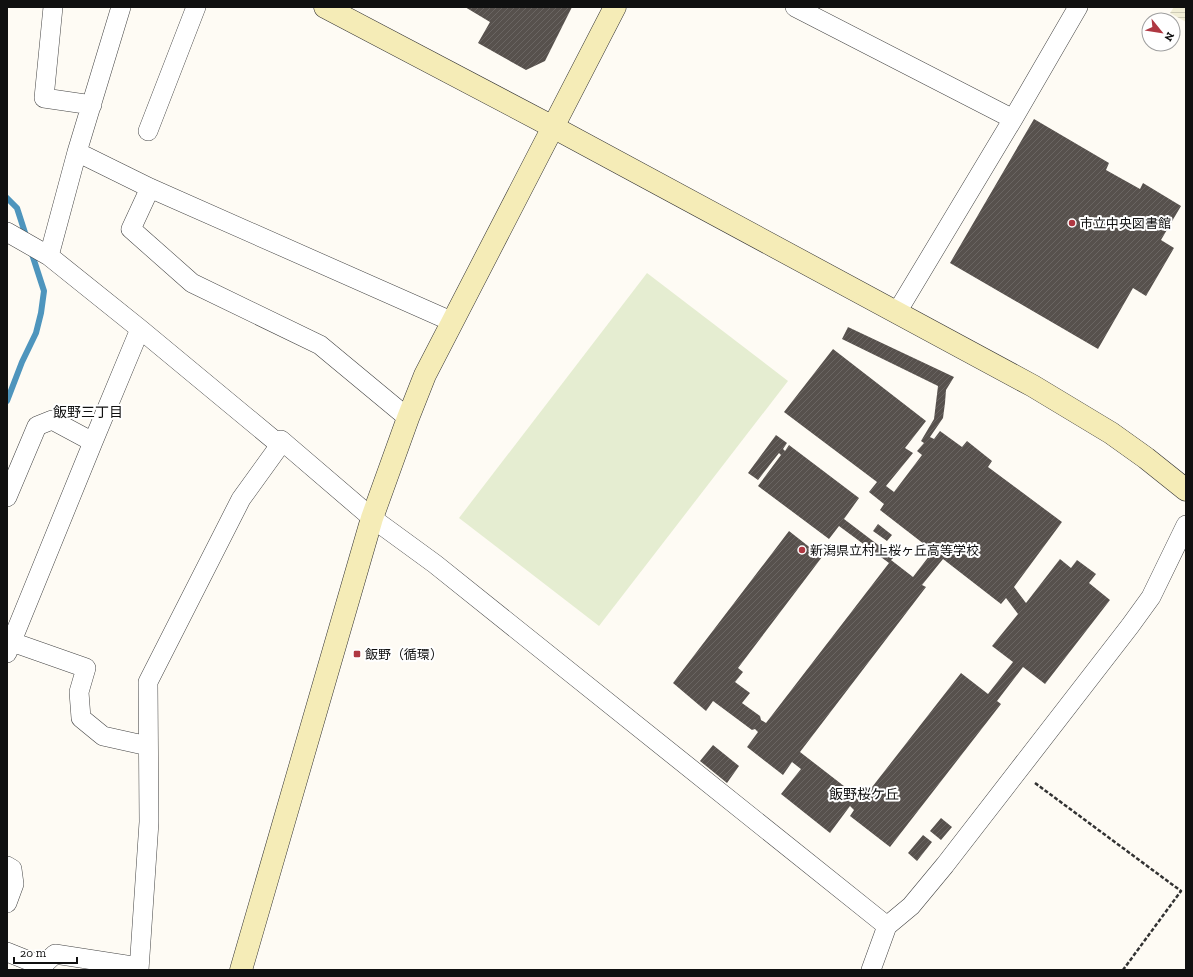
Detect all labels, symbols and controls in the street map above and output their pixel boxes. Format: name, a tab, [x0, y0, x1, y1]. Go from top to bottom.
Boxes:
north arrow	[1141, 12, 1181, 52]
text: N	[1161, 30, 1177, 44]
place label: 市立中央図書館	[1080, 216, 1171, 231]
marker: 市立中央図書館	[1067, 218, 1077, 228]
district label: 飯野三丁目	[53, 404, 123, 421]
place label: 新潟県立村上桜ヶ丘高等学校	[810, 543, 979, 558]
marker: 新潟県立村上桜ヶ丘高等学校	[797, 545, 807, 555]
place label: 飯野（循環）	[365, 647, 443, 662]
marker: 飯野（循環）	[352, 649, 362, 659]
district label: 飯野桜ケ丘	[829, 786, 899, 803]
scale bar	[14, 939, 77, 965]
text: 20 m	[20, 946, 47, 960]

